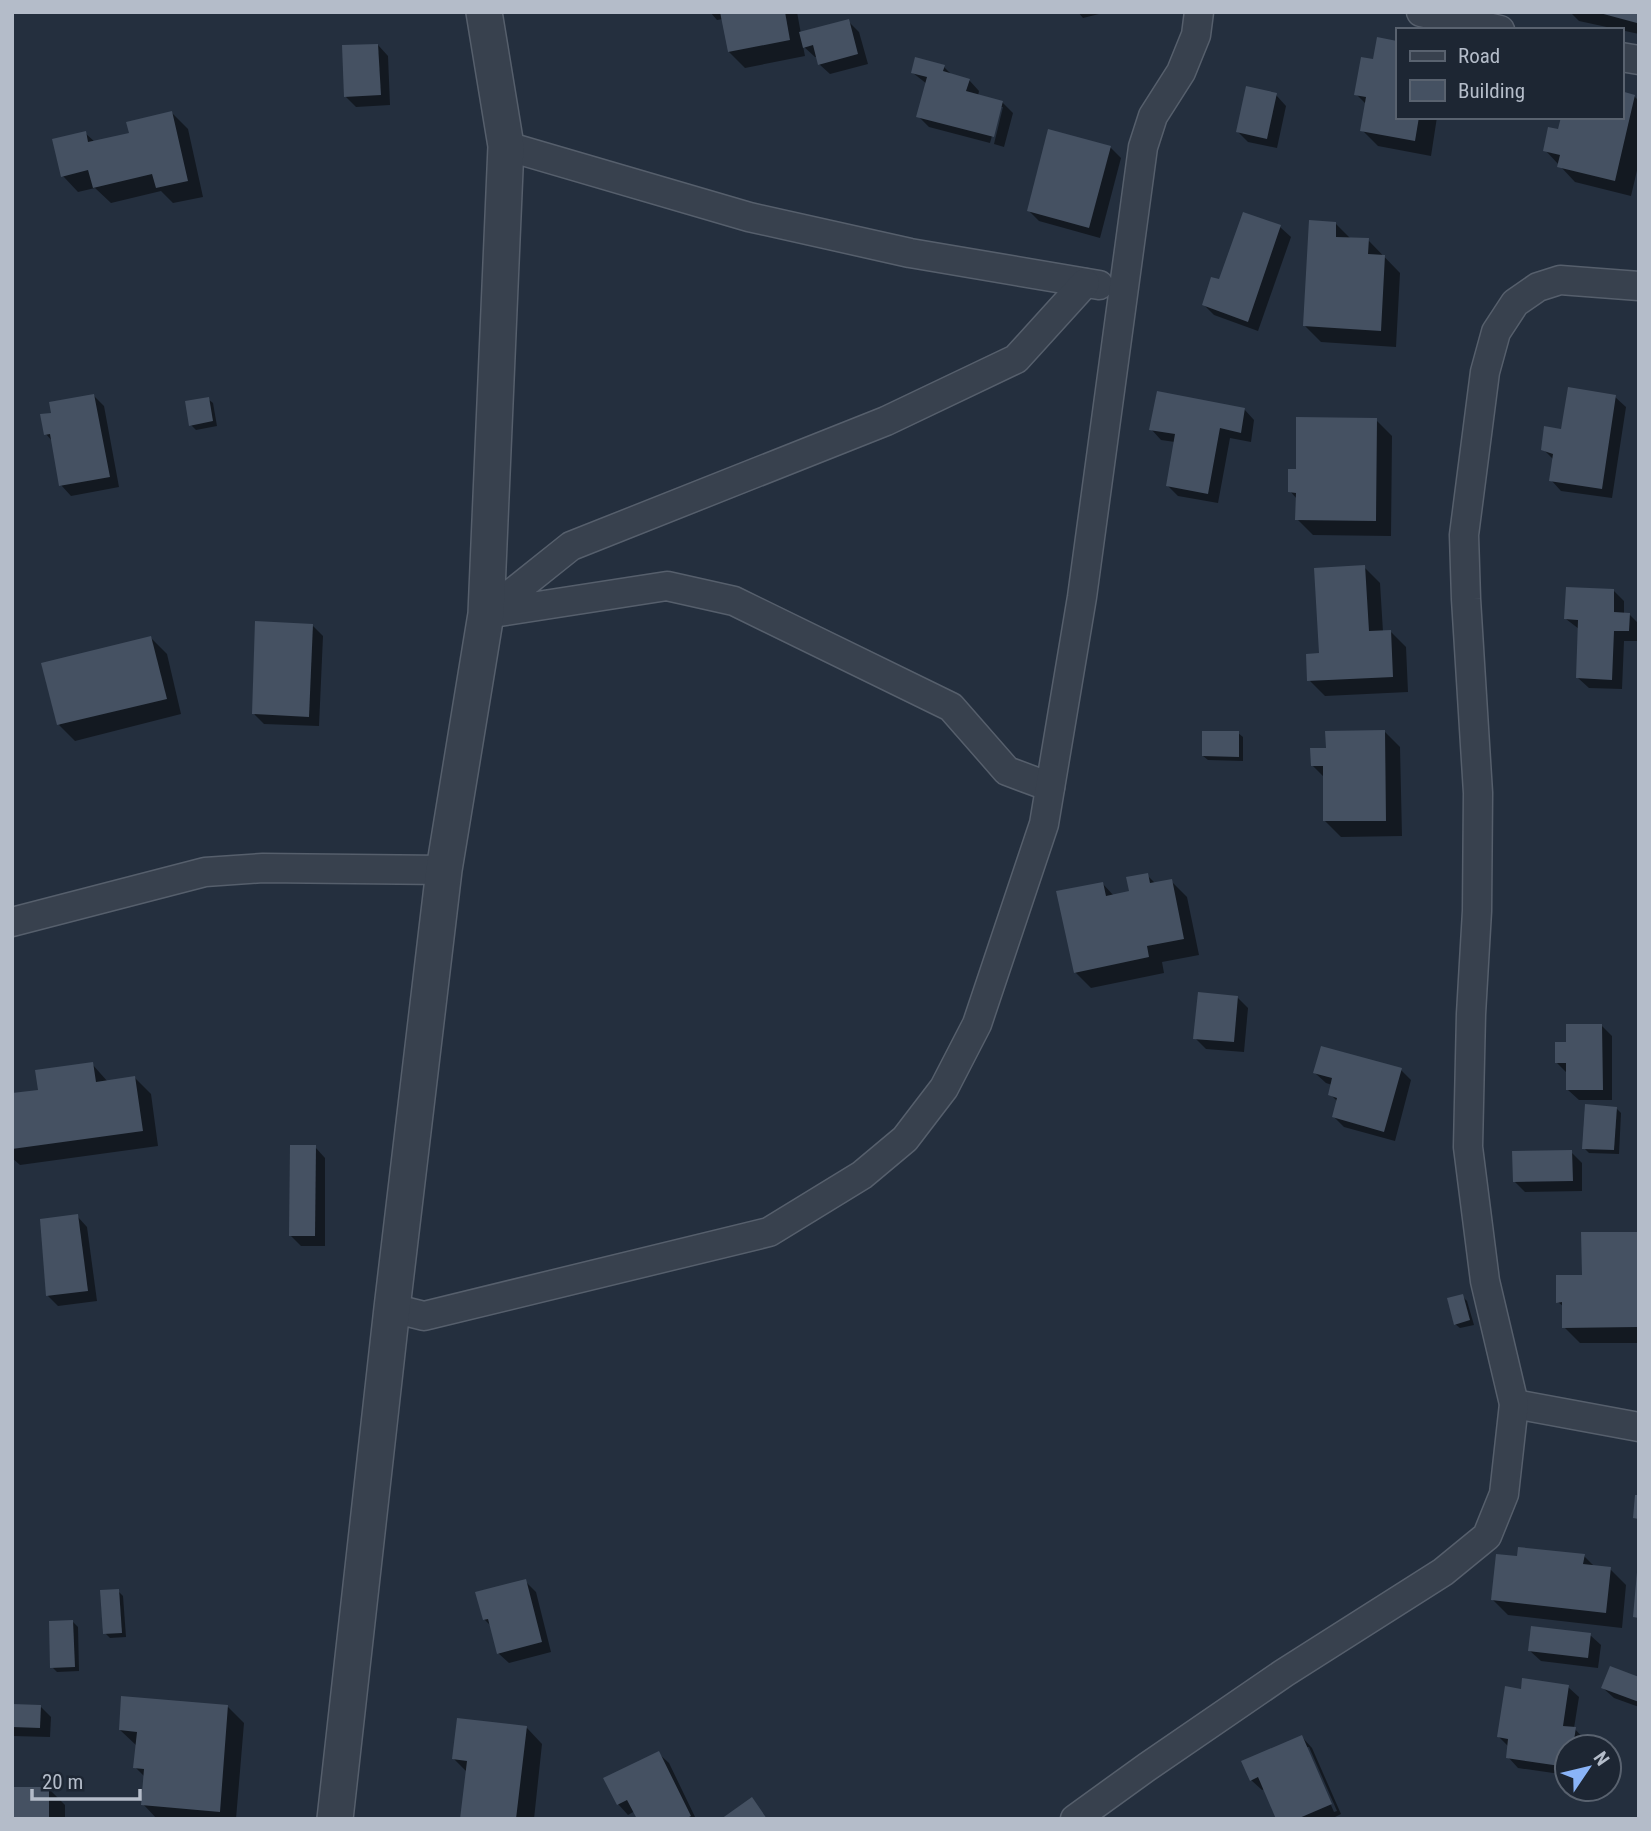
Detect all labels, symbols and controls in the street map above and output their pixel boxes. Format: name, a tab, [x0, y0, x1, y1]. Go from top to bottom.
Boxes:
legend	[1396, 28, 1623, 119]
text: Road	[1458, 44, 1500, 68]
text: Building	[1458, 79, 1525, 103]
north arrow	[1553, 1733, 1623, 1803]
text: N	[1589, 1747, 1614, 1770]
scale bar	[32, 1758, 140, 1802]
text: 20 m	[42, 1770, 83, 1794]

